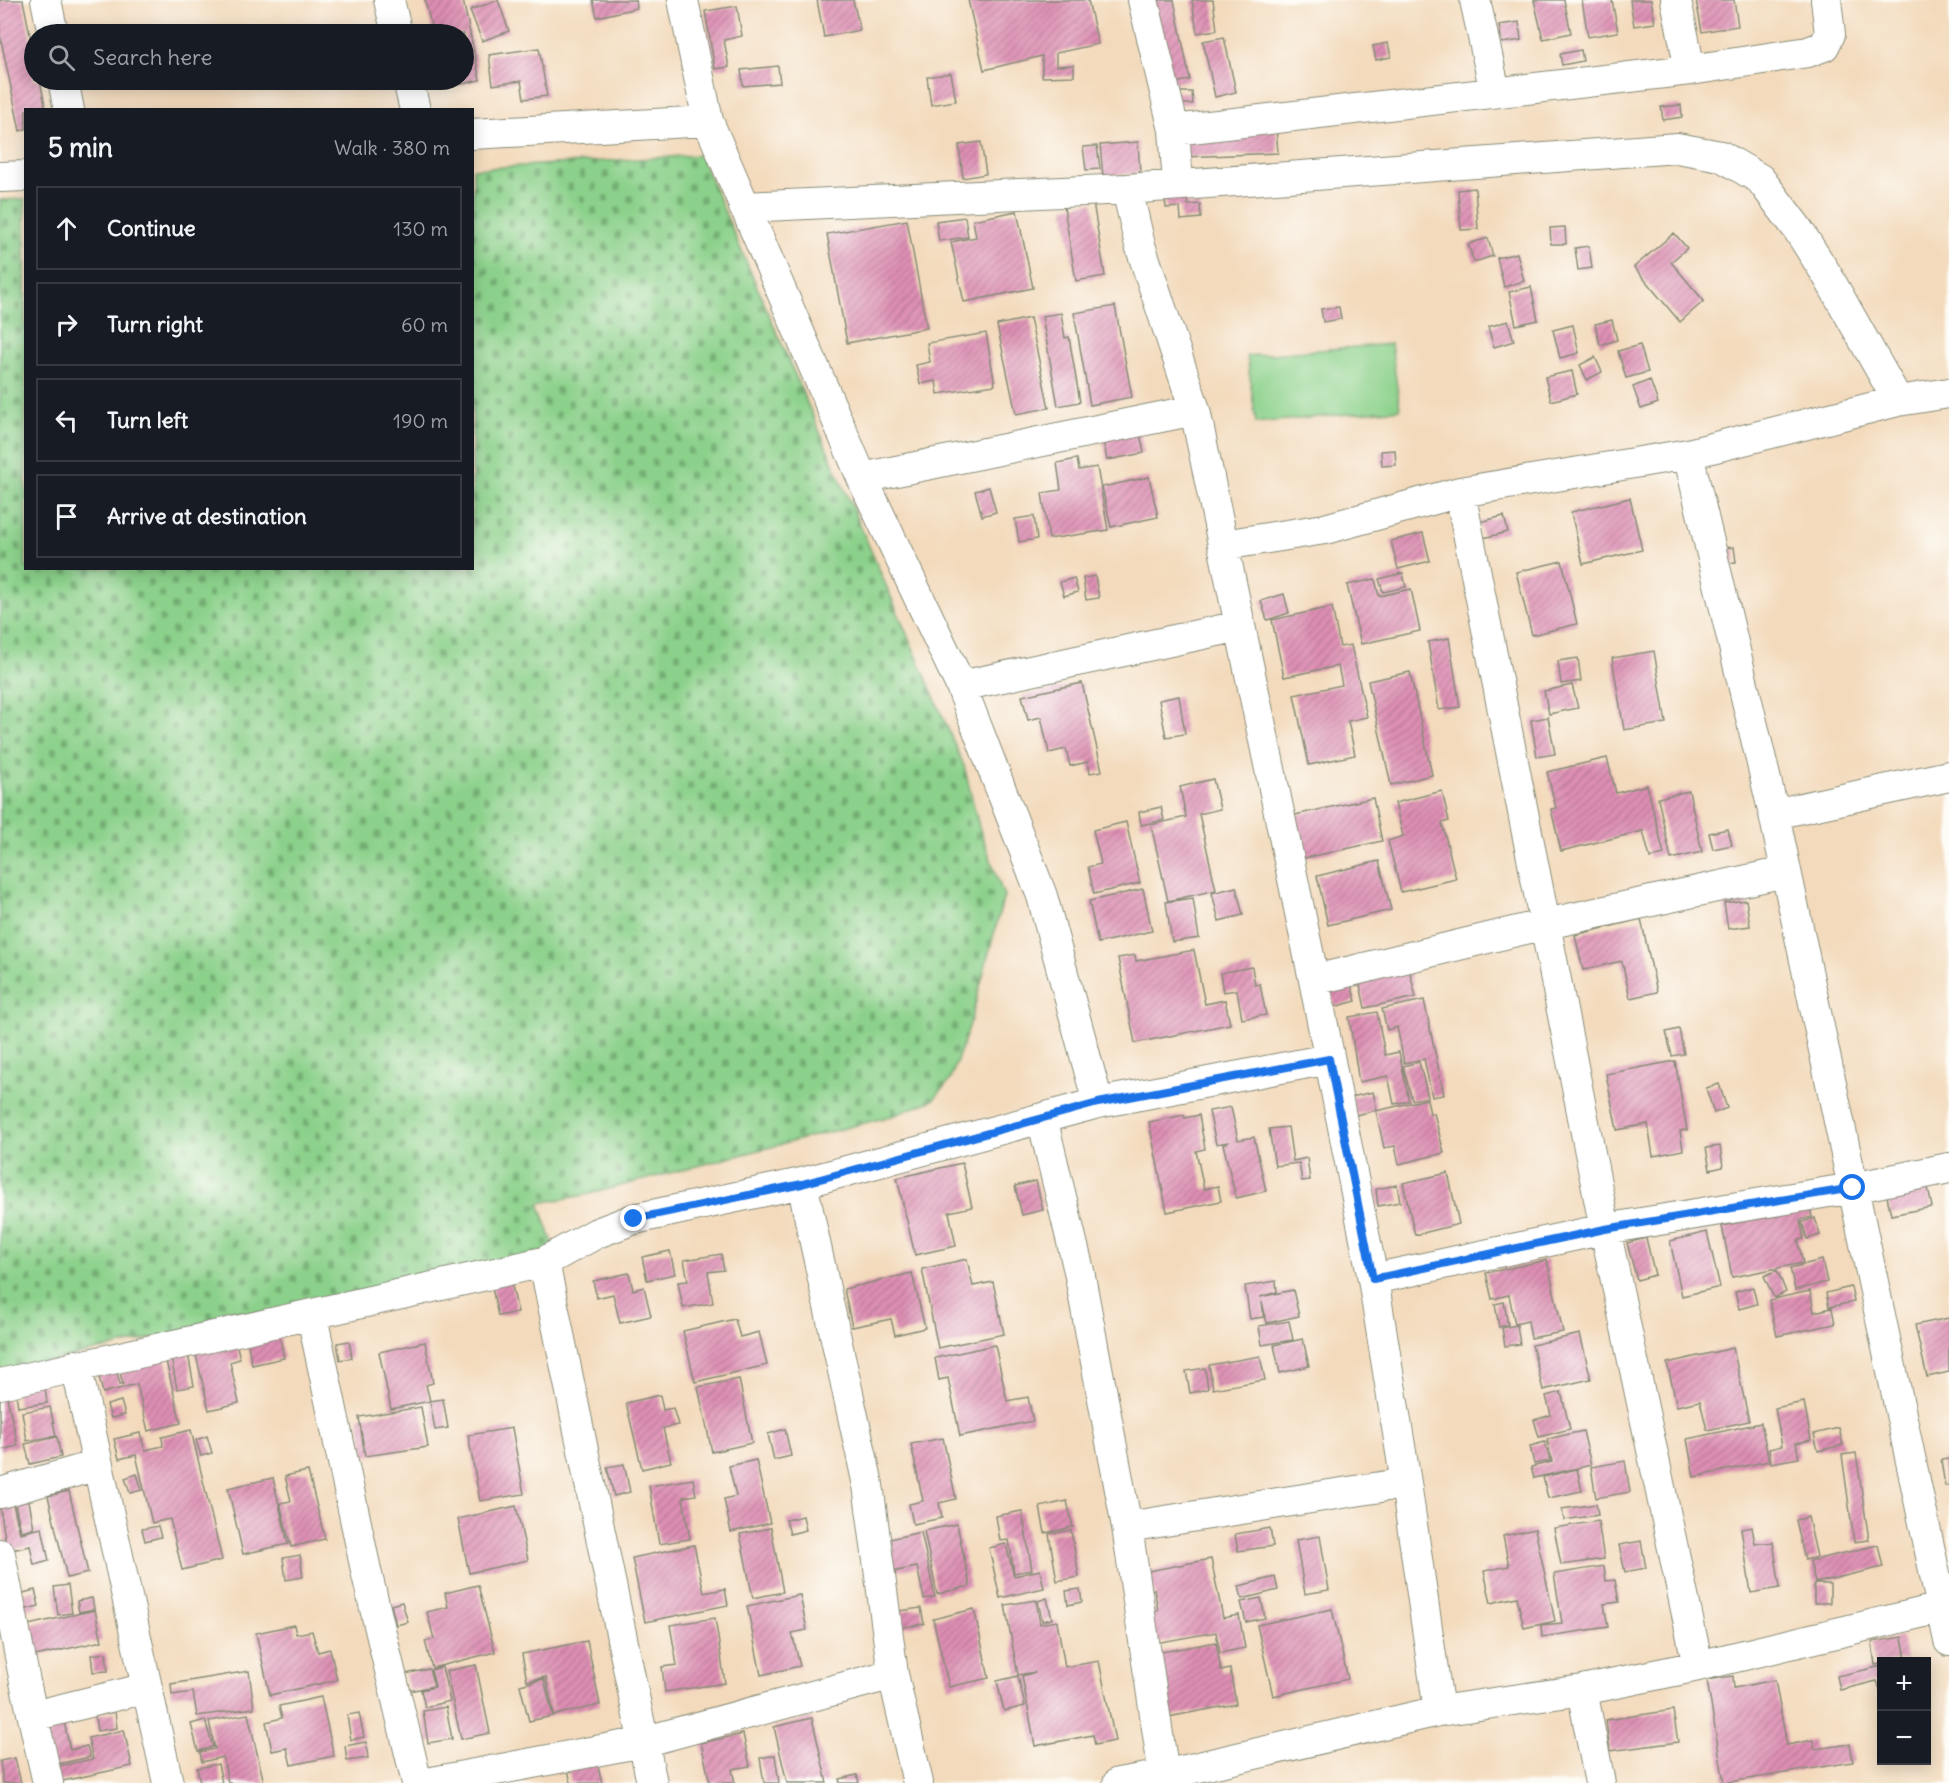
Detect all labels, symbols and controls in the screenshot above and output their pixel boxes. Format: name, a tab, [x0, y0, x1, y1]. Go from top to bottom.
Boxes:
search box	[24, 24, 474, 90]
icon: search	[45, 41, 78, 74]
text: Search here	[93, 43, 212, 71]
text: 5 min	[48, 131, 113, 164]
text: Walk · 380 m	[334, 135, 450, 160]
icon: ahead	[50, 212, 83, 245]
text: Continue	[107, 214, 196, 242]
text: 130 m	[393, 216, 448, 241]
icon: right	[50, 308, 83, 341]
text: Turn right	[107, 310, 203, 338]
text: 60 m	[401, 312, 448, 337]
icon: left	[50, 404, 83, 437]
text: Turn left	[107, 406, 188, 434]
text: 190 m	[393, 408, 448, 433]
icon: arrive	[50, 500, 83, 533]
text: Arrive at destination	[107, 502, 307, 530]
route start	[1839, 1174, 1865, 1200]
route end	[620, 1205, 646, 1231]
map controls	[1877, 1657, 1931, 1765]
button: +	[1877, 1657, 1931, 1711]
button: −	[1877, 1711, 1931, 1765]

